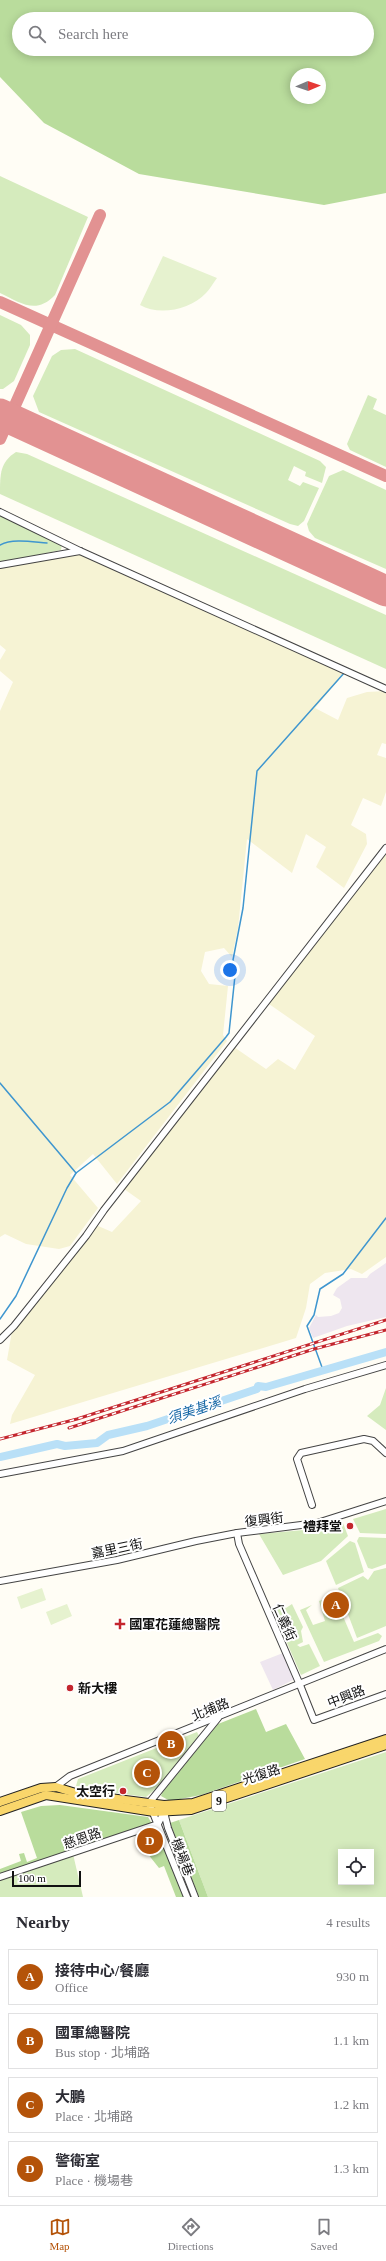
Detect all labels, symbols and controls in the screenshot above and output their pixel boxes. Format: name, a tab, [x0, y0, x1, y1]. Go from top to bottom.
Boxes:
search box	[12, 12, 374, 56]
icon: search	[26, 23, 48, 45]
text: Search here	[58, 26, 128, 42]
north arrow	[290, 68, 326, 104]
your location	[220, 960, 240, 980]
water label: 須美基溪	[165, 1394, 225, 1427]
street label: 復興街	[244, 1510, 284, 1529]
place label: 禮拜堂	[303, 1519, 342, 1534]
marker: 禮拜堂	[345, 1521, 355, 1531]
street label: 嘉里三街	[90, 1536, 144, 1561]
pin: A	[323, 1590, 349, 1620]
street label: 仁義街	[270, 1601, 299, 1643]
place label: 國軍花蓮總醫院	[129, 1617, 220, 1632]
marker: 國軍花蓮總醫院	[114, 1618, 126, 1630]
place label: 新大樓	[78, 1681, 117, 1696]
street label: 中興路	[325, 1682, 367, 1710]
marker: 新大樓	[65, 1683, 75, 1693]
street label: 北埔路	[189, 1695, 231, 1724]
pin: B	[158, 1729, 184, 1759]
pin: C	[134, 1758, 160, 1788]
street label: 光復路	[240, 1761, 282, 1788]
place label: 太空行	[76, 1784, 115, 1799]
marker: 太空行	[118, 1786, 128, 1796]
road number: 9	[212, 1791, 226, 1811]
street label: 慈恩路	[61, 1825, 103, 1852]
pin: D	[137, 1826, 163, 1856]
street label: 機場巷	[169, 1836, 197, 1878]
map controls	[338, 1849, 374, 1885]
button: locate	[338, 1849, 374, 1885]
scale bar	[12, 1869, 81, 1888]
text: 100 m	[18, 1872, 46, 1884]
text: Nearby	[16, 1913, 70, 1932]
text: 4 results	[326, 1915, 370, 1930]
text: 接待中心/餐廳	[55, 1963, 149, 1979]
text: A	[25, 1969, 35, 1984]
text: 930 m	[336, 1969, 369, 1984]
text: Office	[55, 1980, 88, 1995]
text: 國軍總醫院	[55, 2025, 130, 2041]
text: B	[26, 2033, 34, 2048]
text: 1.1 km	[333, 2033, 369, 2048]
text: Bus stop · 北埔路	[55, 2045, 150, 2060]
text: 大鵬	[55, 2089, 85, 2105]
text: C	[25, 2097, 35, 2112]
text: 1.2 km	[333, 2097, 369, 2112]
text: Place · 北埔路	[55, 2109, 133, 2124]
text: 警衛室	[55, 2153, 100, 2169]
text: D	[25, 2161, 35, 2176]
text: 1.3 km	[333, 2161, 369, 2176]
text: Place · 機場巷	[55, 2173, 133, 2188]
tab: Map	[49, 2216, 71, 2252]
tab: Directions	[168, 2216, 213, 2252]
tab: Saved	[311, 2216, 337, 2252]

